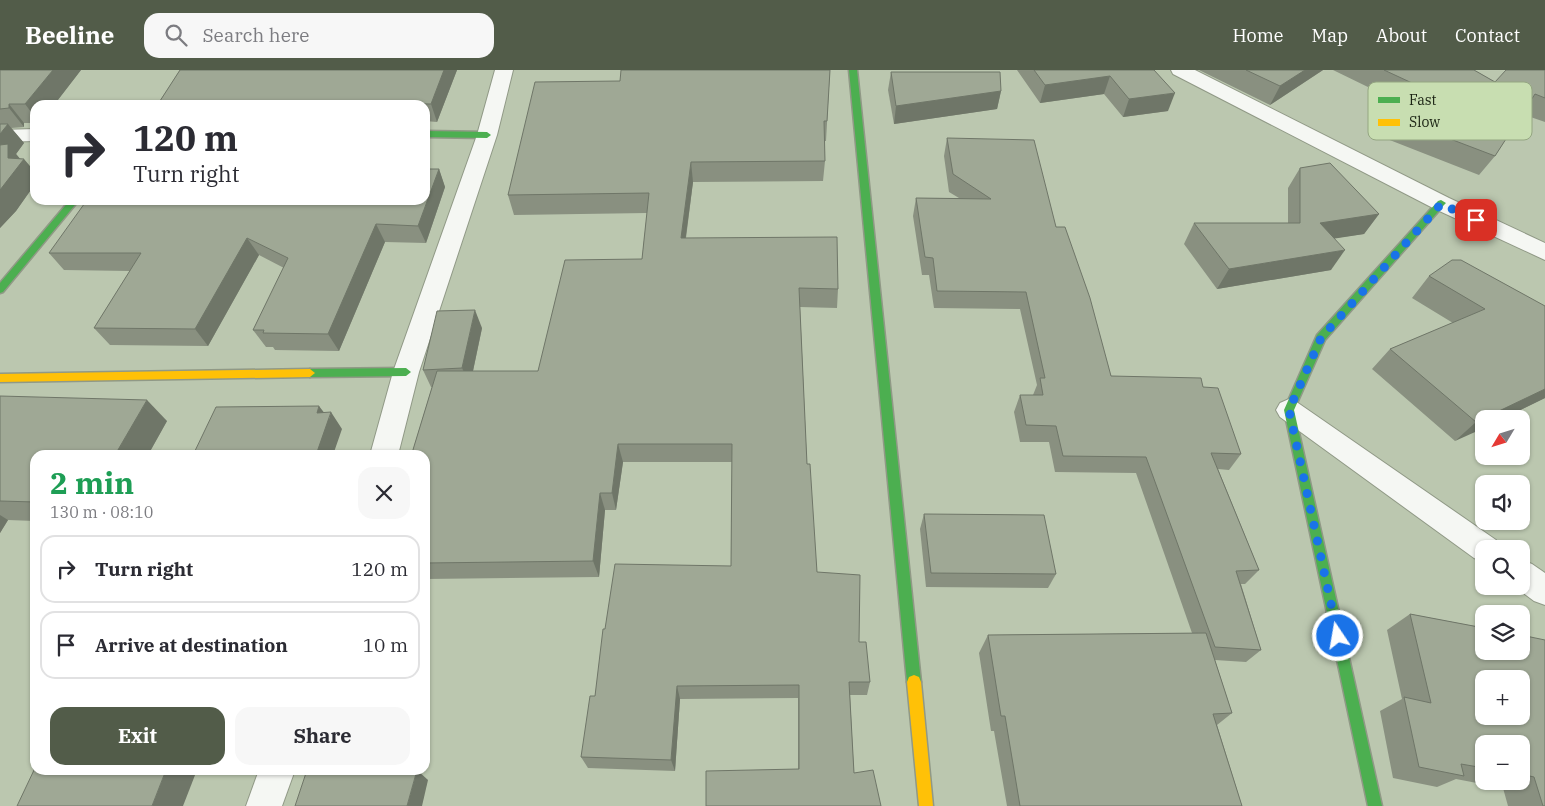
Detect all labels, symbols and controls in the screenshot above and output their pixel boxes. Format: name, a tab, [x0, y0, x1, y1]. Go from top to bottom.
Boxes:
search box	[144, 13, 494, 58]
text: Beeline	[25, 19, 114, 51]
icon: search	[162, 21, 190, 49]
text: Search here	[202, 23, 309, 47]
text: Home	[1232, 24, 1284, 47]
text: Map	[1312, 24, 1348, 47]
text: About	[1376, 24, 1427, 47]
text: Contact	[1455, 24, 1520, 47]
legend	[1368, 82, 1532, 140]
text: Fast	[1409, 91, 1437, 109]
text: Slow	[1409, 113, 1440, 131]
text: 120 m	[133, 115, 238, 161]
icon: right	[50, 120, 115, 185]
text: Turn right	[133, 159, 240, 188]
pin	[1455, 199, 1497, 241]
icon: arrive	[1462, 206, 1490, 234]
north arrow	[1475, 410, 1530, 465]
map controls	[1475, 410, 1530, 790]
text: 2 min	[50, 463, 134, 502]
button: close	[358, 467, 410, 519]
button: sound	[1475, 475, 1530, 530]
text: 130 m · 08:10	[50, 502, 153, 522]
button: search	[1475, 540, 1530, 595]
icon: right	[52, 555, 80, 583]
text: Turn right	[95, 557, 193, 581]
text: 120 m	[351, 557, 408, 581]
button: layers	[1475, 605, 1530, 660]
position arrow	[1311, 609, 1363, 661]
icon: arrive	[52, 631, 80, 659]
text: Arrive at destination	[95, 633, 288, 657]
text: 10 m	[363, 633, 408, 657]
button: +	[1475, 670, 1530, 725]
button: Exit	[50, 707, 225, 765]
button: Share	[235, 707, 410, 765]
button: −	[1475, 735, 1530, 790]

